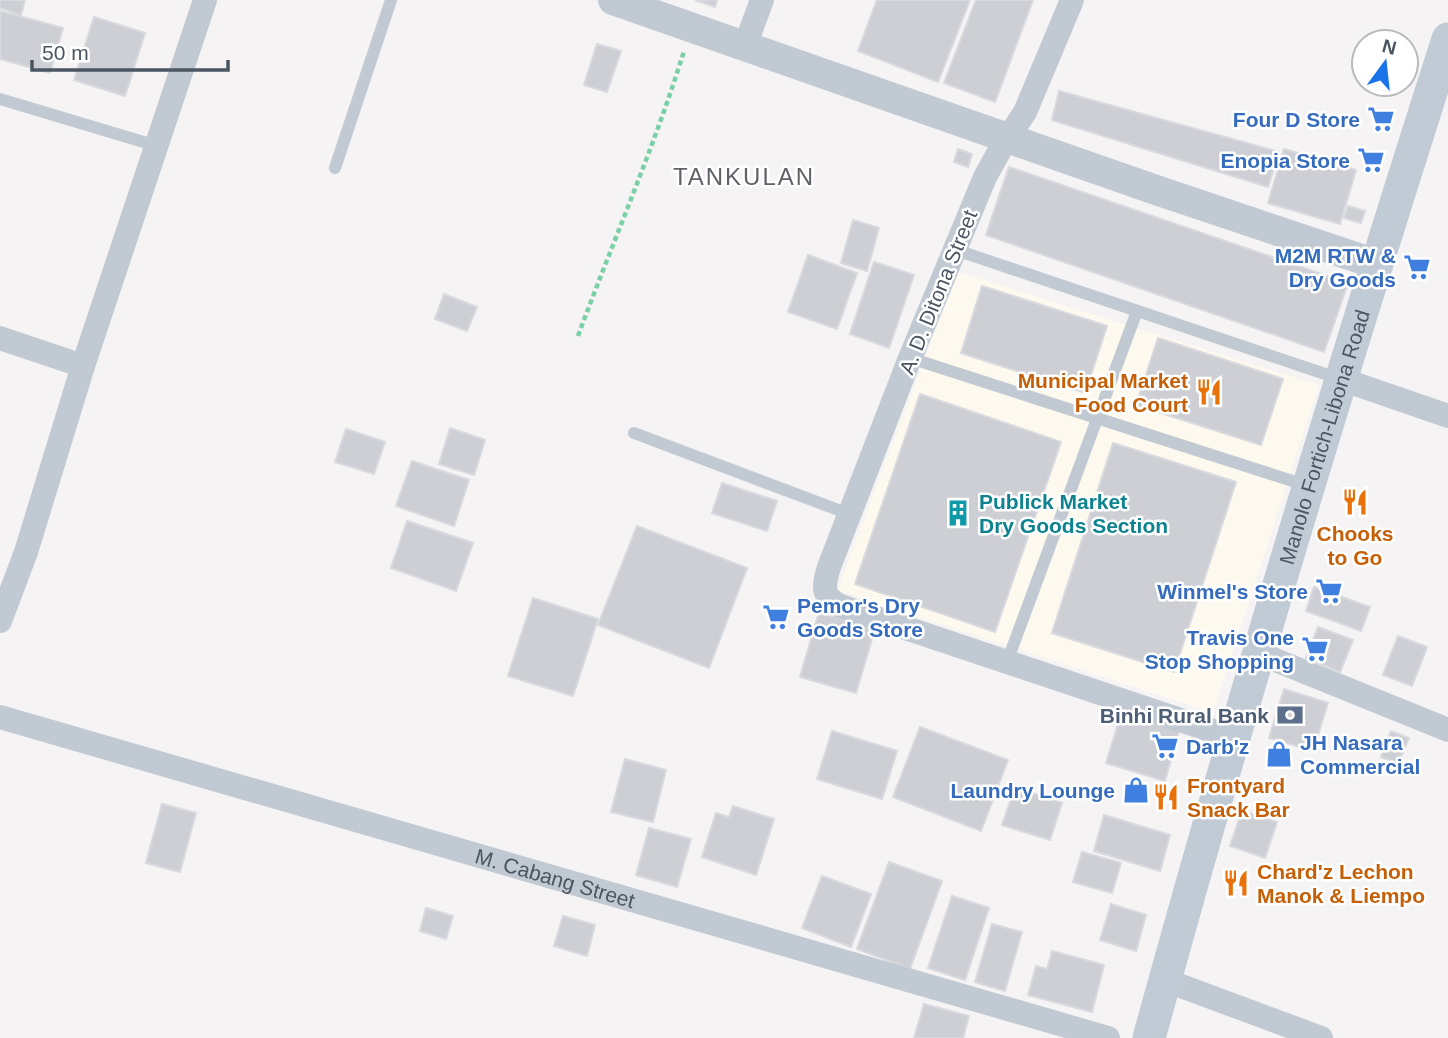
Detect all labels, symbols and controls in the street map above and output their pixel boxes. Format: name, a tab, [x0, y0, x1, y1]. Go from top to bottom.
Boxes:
scale bar	[32, 28, 228, 72]
north arrow	[1350, 28, 1420, 98]
text: N	[1380, 35, 1399, 59]
text: 50 m	[42, 41, 89, 64]
supermarket icon: Four D Store	[1366, 104, 1396, 134]
place label: Four D Store	[1233, 108, 1360, 131]
supermarket icon: Enopia Store	[1356, 145, 1386, 175]
place label: Enopia Store	[1220, 149, 1350, 172]
district label: TANKULAN	[673, 163, 815, 190]
street label: A. D. Ditona Street	[895, 206, 982, 377]
place label: M2M RTW & Dry Goods	[1275, 244, 1396, 291]
supermarket icon: M2M RTW & Dry Goods	[1402, 252, 1432, 282]
street label: Manolo Fortich-Libona Road	[1274, 307, 1374, 567]
place label: Municipal Market Food Court	[1018, 369, 1188, 416]
restaurant icon: Municipal Market Food Court	[1194, 377, 1224, 407]
restaurant icon: Chooks to Go	[1340, 487, 1370, 517]
place label: Publick Market Dry Goods Section	[979, 490, 1168, 537]
building icon: Publick Market Dry Goods Section	[943, 498, 973, 528]
place label: Chooks to Go	[1316, 522, 1394, 569]
supermarket icon: Winmel's Store	[1314, 576, 1344, 606]
place label: Winmel's Store	[1157, 580, 1308, 603]
place label: Pemor's Dry Goods Store	[797, 594, 923, 641]
supermarket icon: Pemor's Dry Goods Store	[761, 602, 791, 632]
place label: Travis One Stop Shopping	[1145, 626, 1294, 673]
supermarket icon: Travis One Stop Shopping	[1300, 634, 1330, 664]
bank icon: Binhi Rural Bank	[1275, 700, 1305, 730]
place label: Binhi Rural Bank	[1100, 704, 1269, 727]
supermarket icon: Darb'z	[1150, 731, 1180, 761]
place label: JH Nasara Commercial	[1300, 731, 1420, 778]
place label: Darb'z	[1186, 735, 1249, 758]
shop icon: JH Nasara Commercial	[1264, 739, 1294, 769]
place label: Frontyard Snack Bar	[1187, 774, 1290, 821]
shop icon: Laundry Lounge	[1121, 775, 1151, 805]
place label: Laundry Lounge	[951, 779, 1115, 802]
restaurant icon: Frontyard Snack Bar	[1151, 782, 1181, 812]
street label: M. Cabang Street	[473, 844, 638, 912]
place label: Chard'z Lechon Manok & Liempo	[1257, 860, 1425, 907]
restaurant icon: Chard'z Lechon Manok & Liempo	[1221, 868, 1251, 898]

